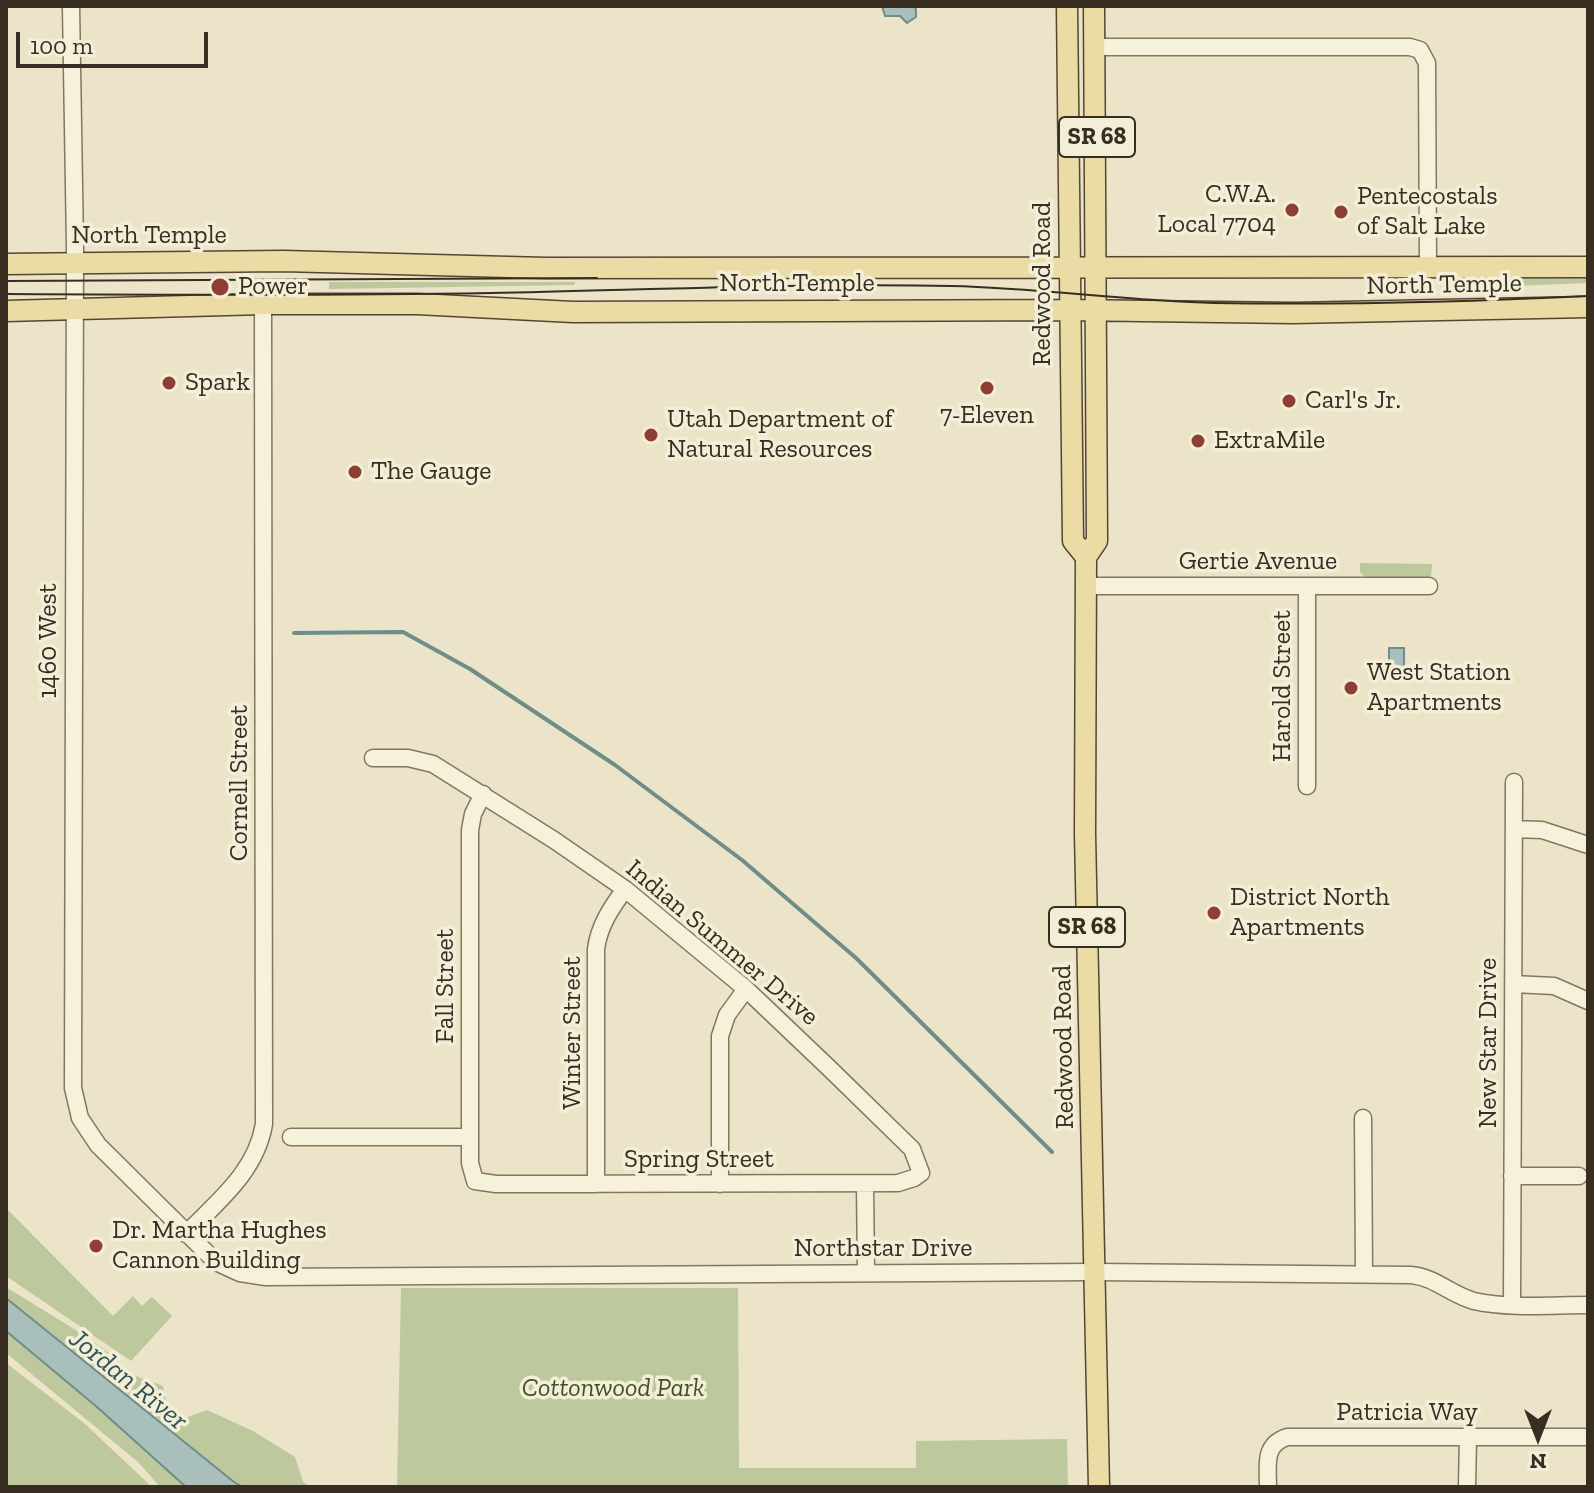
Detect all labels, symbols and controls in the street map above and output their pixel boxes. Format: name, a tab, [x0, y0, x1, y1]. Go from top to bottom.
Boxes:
scale bar	[20, 16, 212, 66]
text: 100 m	[30, 31, 93, 60]
road number: SR 68	[1059, 117, 1135, 157]
place label: C.W.A. Local 7704	[1158, 179, 1276, 240]
place label: Pentecostals of Salt Lake	[1357, 181, 1498, 242]
marker: C.W.A. Local 7704	[1283, 201, 1301, 219]
street label: Redwood Road	[1027, 202, 1059, 366]
marker: Pentecostals of Salt Lake	[1332, 203, 1350, 221]
street label: North Temple	[71, 220, 227, 252]
street label: North Temple	[719, 268, 875, 300]
street label: North Temple	[1366, 268, 1522, 302]
place label: Power	[238, 271, 308, 303]
marker: Power	[209, 276, 231, 298]
place label: Spark	[185, 367, 250, 399]
marker: Spark	[160, 374, 178, 392]
marker: 7-Eleven	[978, 379, 996, 397]
place label: Carl's Jr.	[1305, 385, 1401, 417]
marker: Carl's Jr.	[1280, 392, 1298, 410]
place label: 7-Eleven	[940, 400, 1034, 432]
place label: Utah Department of Natural Resources	[667, 404, 893, 466]
place label: ExtraMile	[1214, 425, 1325, 457]
marker: Utah Department of Natural Resources	[642, 426, 660, 444]
marker: ExtraMile	[1189, 432, 1207, 450]
place label: The Gauge	[371, 456, 491, 488]
marker: The Gauge	[346, 463, 364, 481]
street label: Gertie Avenue	[1179, 546, 1337, 578]
street label: 1460 West	[33, 583, 65, 699]
street label: Harold Street	[1267, 610, 1299, 762]
place label: West Station Apartments	[1367, 657, 1510, 718]
marker: West Station Apartments	[1342, 679, 1360, 697]
street label: Cornell Street	[224, 705, 256, 861]
street label: Indian Summer Drive	[619, 853, 825, 1033]
place label: District North Apartments	[1230, 882, 1389, 944]
marker: District North Apartments	[1205, 904, 1223, 922]
road number: SR 68	[1049, 907, 1125, 947]
street label: Fall Street	[430, 929, 462, 1043]
street label: Winter Street	[557, 956, 589, 1110]
street label: New Star Drive	[1473, 958, 1505, 1128]
street label: Redwood Road	[1047, 965, 1081, 1129]
street label: Spring Street	[624, 1144, 774, 1176]
place label: Dr. Martha Hughes Cannon Building	[112, 1215, 327, 1276]
street label: Northstar Drive	[794, 1233, 972, 1265]
marker: Dr. Martha Hughes Cannon Building	[87, 1237, 105, 1255]
water label: Jordan River	[62, 1322, 194, 1438]
park label: Cottonwood Park	[522, 1373, 704, 1405]
street label: Patricia Way	[1336, 1397, 1478, 1429]
north arrow	[1498, 1397, 1578, 1477]
text: N	[1530, 1448, 1546, 1475]

